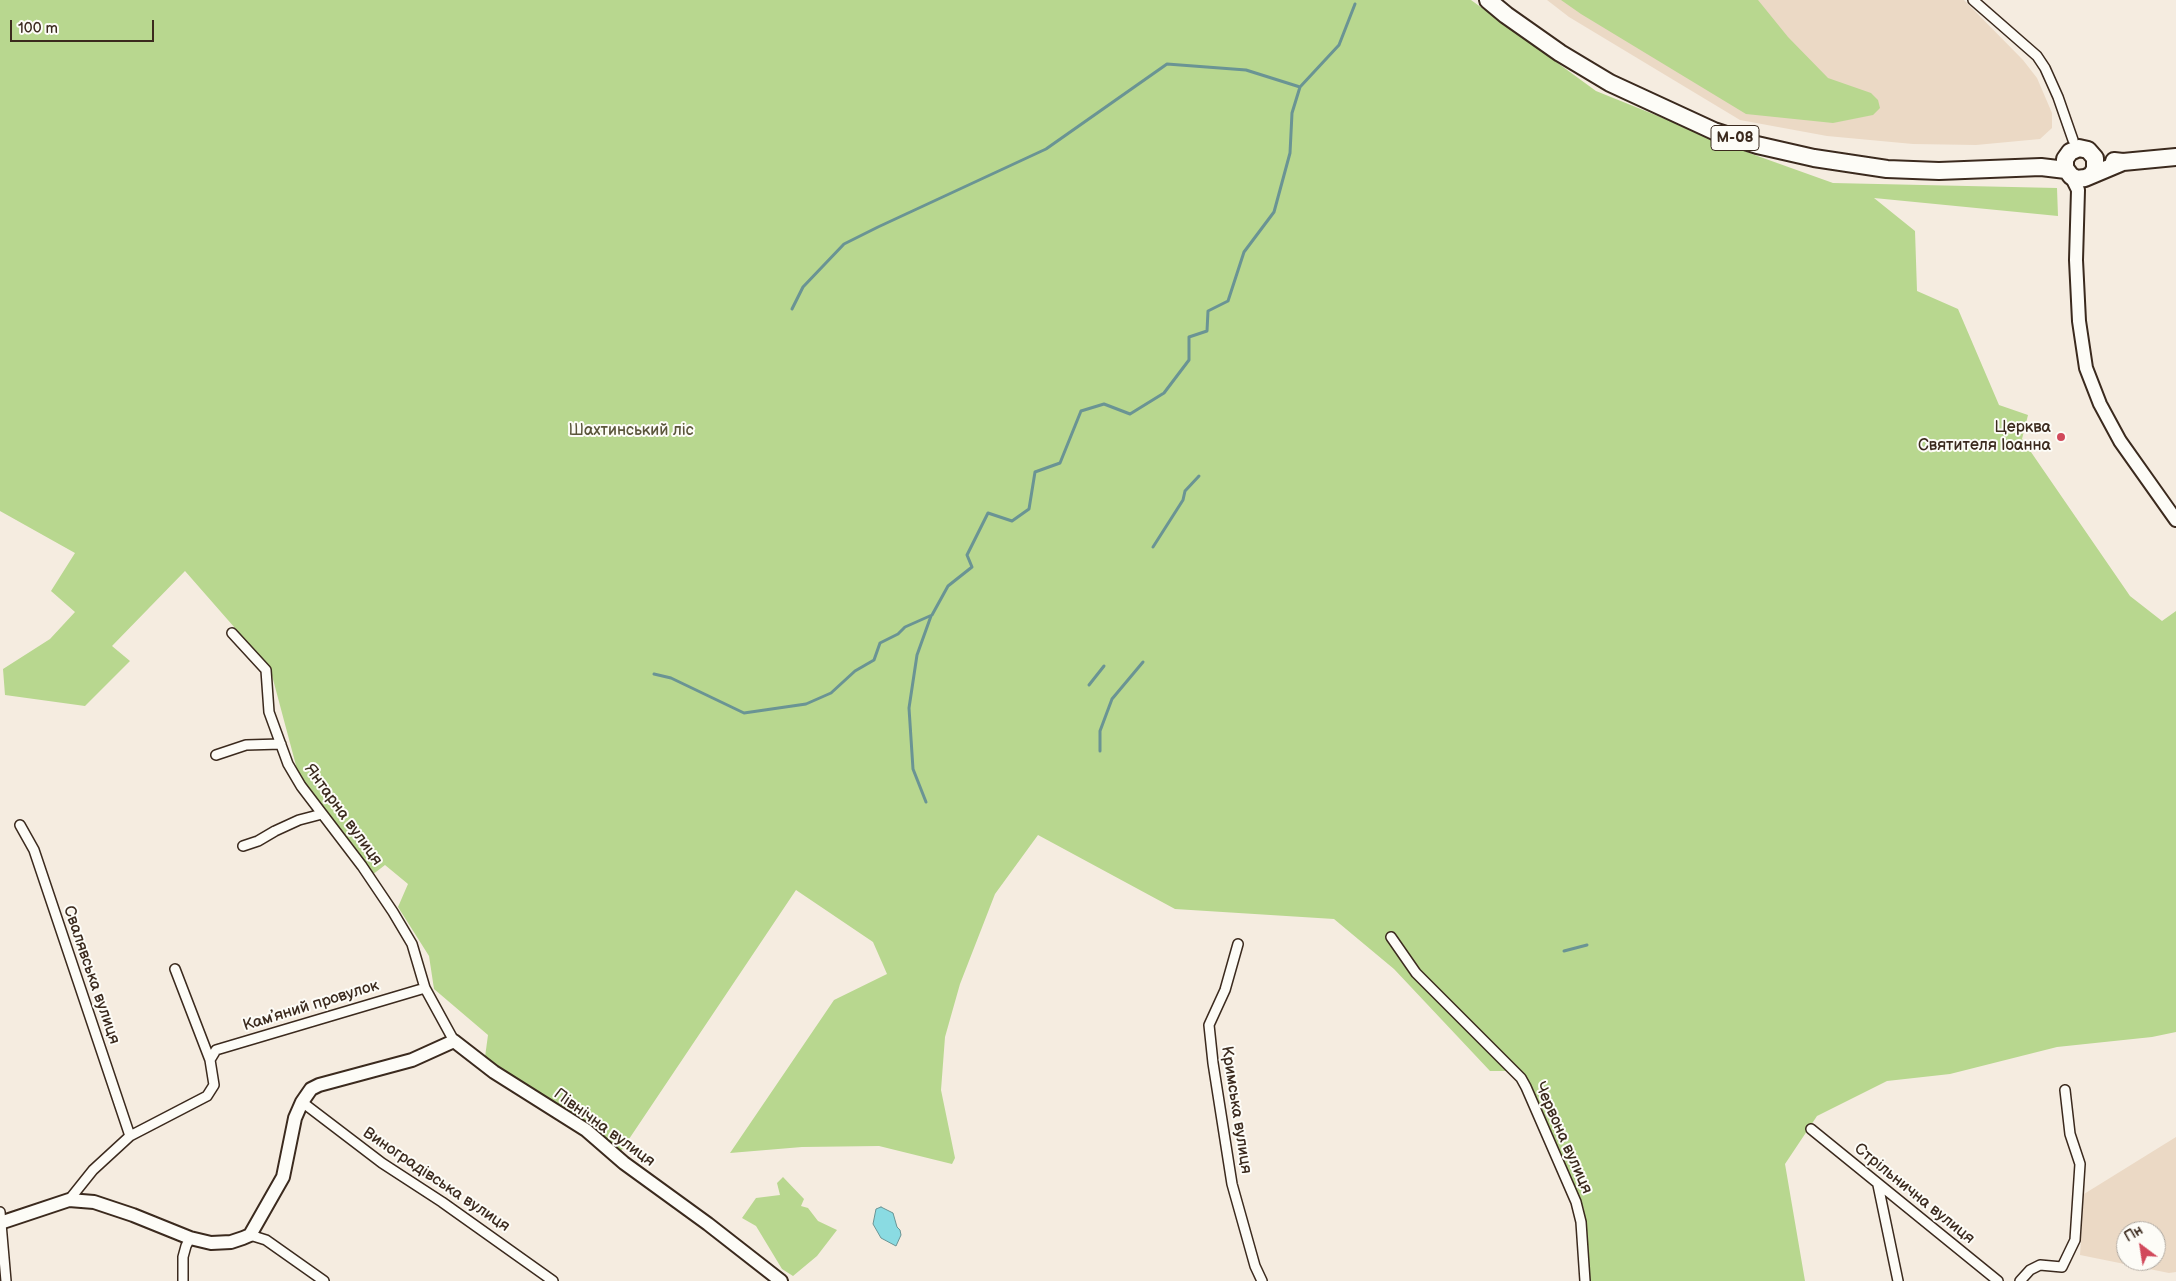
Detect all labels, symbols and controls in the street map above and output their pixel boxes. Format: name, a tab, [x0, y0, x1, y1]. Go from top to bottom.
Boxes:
scale bar	[12, 10, 156, 42]
text: 100 m	[18, 19, 58, 38]
road number: М-08	[1711, 126, 1759, 150]
place label: Церква Святителя Іоанна	[1918, 418, 2051, 456]
park label: Шахтинський ліс	[568, 421, 694, 441]
marker: Церква Святителя Іоанна	[2055, 431, 2067, 443]
street label: Янтарна вулиця	[300, 761, 386, 869]
street label: Свалявська вулиця	[58, 903, 124, 1047]
street label: Камʼяний провулок	[241, 976, 381, 1036]
street label: Кримська вулиця	[1216, 1045, 1256, 1175]
street label: Червона вулиця	[1530, 1079, 1596, 1197]
street label: Північна вулиця	[550, 1085, 658, 1171]
street label: Виноградівська вулиця	[359, 1124, 513, 1236]
street label: Стрільнична вулиця	[1850, 1140, 1978, 1248]
north arrow	[2116, 1221, 2166, 1271]
text: Пн	[2121, 1221, 2146, 1246]

